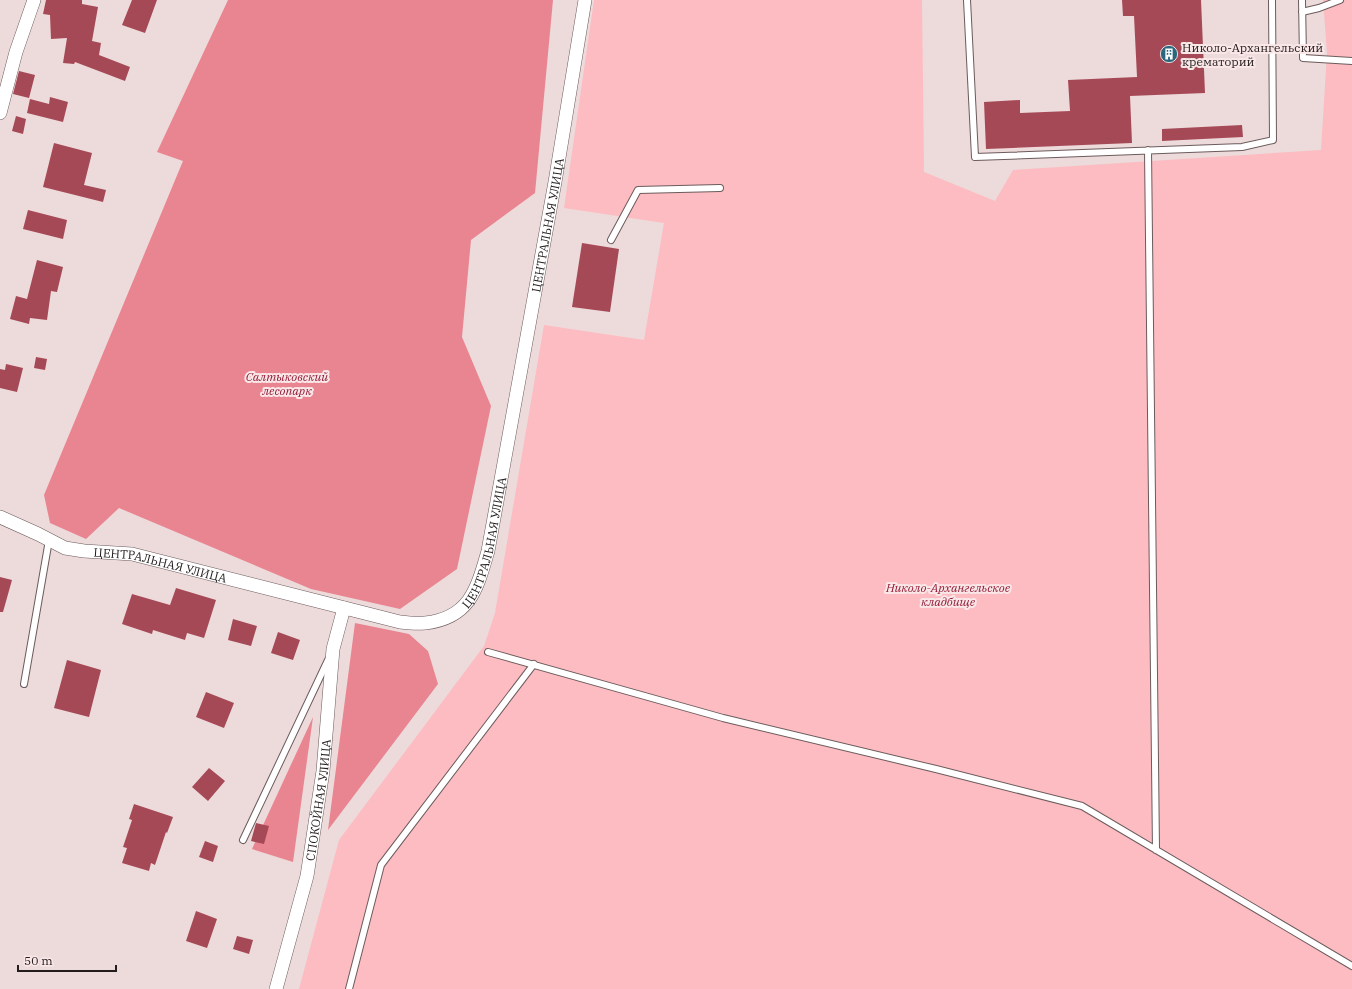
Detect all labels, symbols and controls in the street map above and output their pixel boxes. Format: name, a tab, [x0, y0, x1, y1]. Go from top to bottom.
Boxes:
place label: Николо-Архангельский крематорий	[1182, 40, 1323, 69]
building icon: Николо-Архангельский крематорий	[1159, 44, 1179, 64]
street label: ЦЕНТРАЛЬНАЯ УЛИЦА	[528, 156, 566, 293]
park label: Салтыковский лесопарк	[246, 369, 328, 398]
street label: ЦЕНТРАЛЬНАЯ УЛИЦА	[458, 475, 509, 611]
street label: ЦЕНТРАЛЬНАЯ УЛИЦА	[93, 544, 229, 585]
park label: Николо-Архангельское кладбище	[885, 580, 1011, 609]
street label: СПОКОЙНАЯ УЛИЦА	[302, 738, 333, 862]
scale bar	[18, 947, 116, 973]
text: 50 m	[24, 953, 53, 968]

